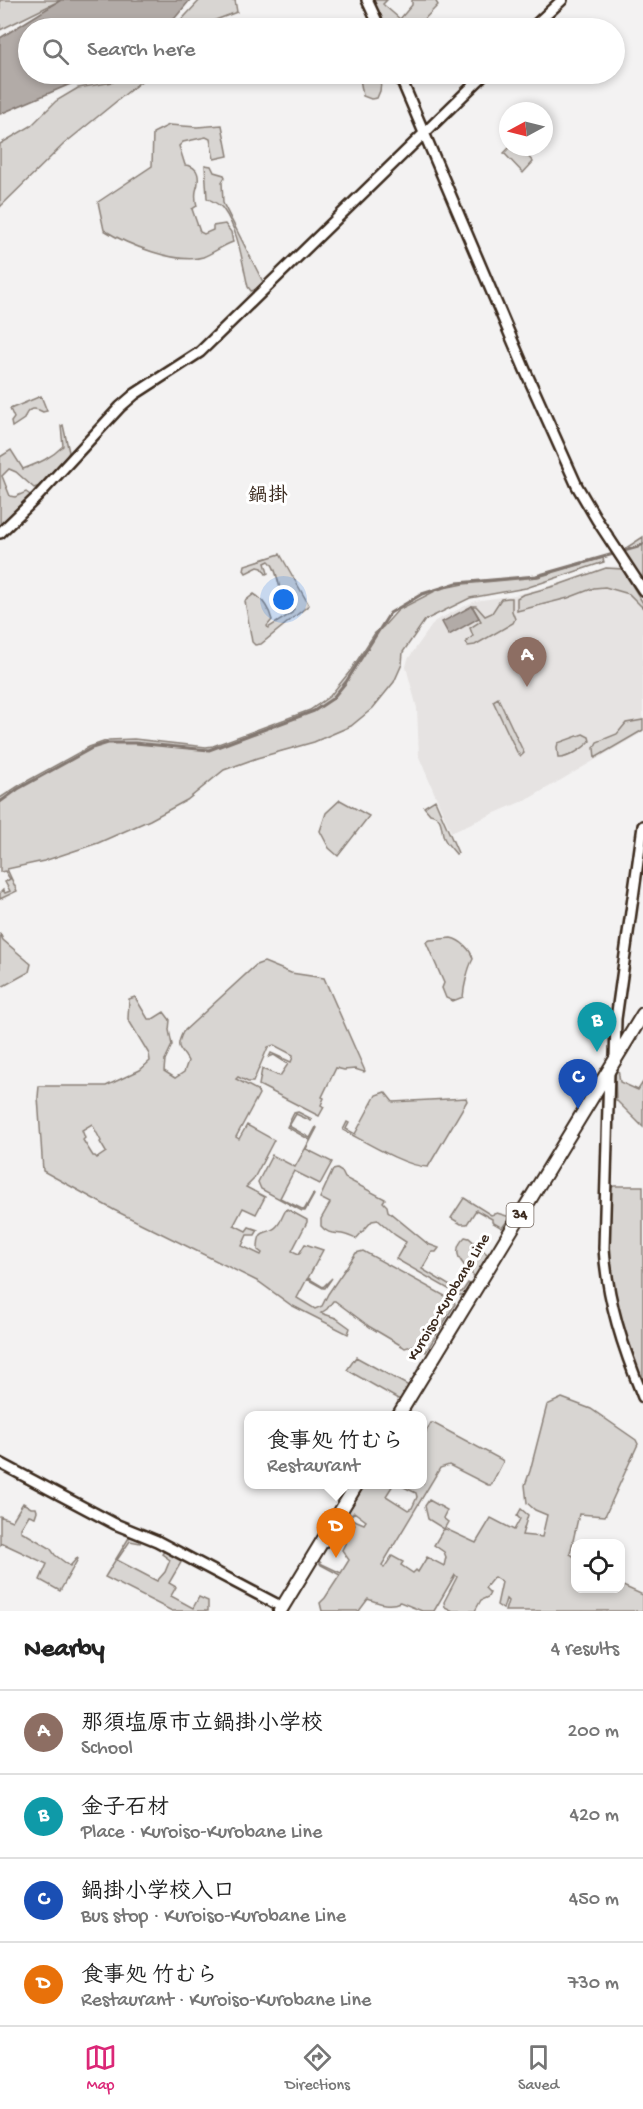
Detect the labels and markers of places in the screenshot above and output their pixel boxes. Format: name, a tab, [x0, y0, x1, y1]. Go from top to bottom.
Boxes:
pin: A	[508, 638, 546, 687]
pin: B	[578, 1002, 616, 1052]
pin: C	[558, 1060, 598, 1109]
pin: D	[316, 1508, 356, 1558]

